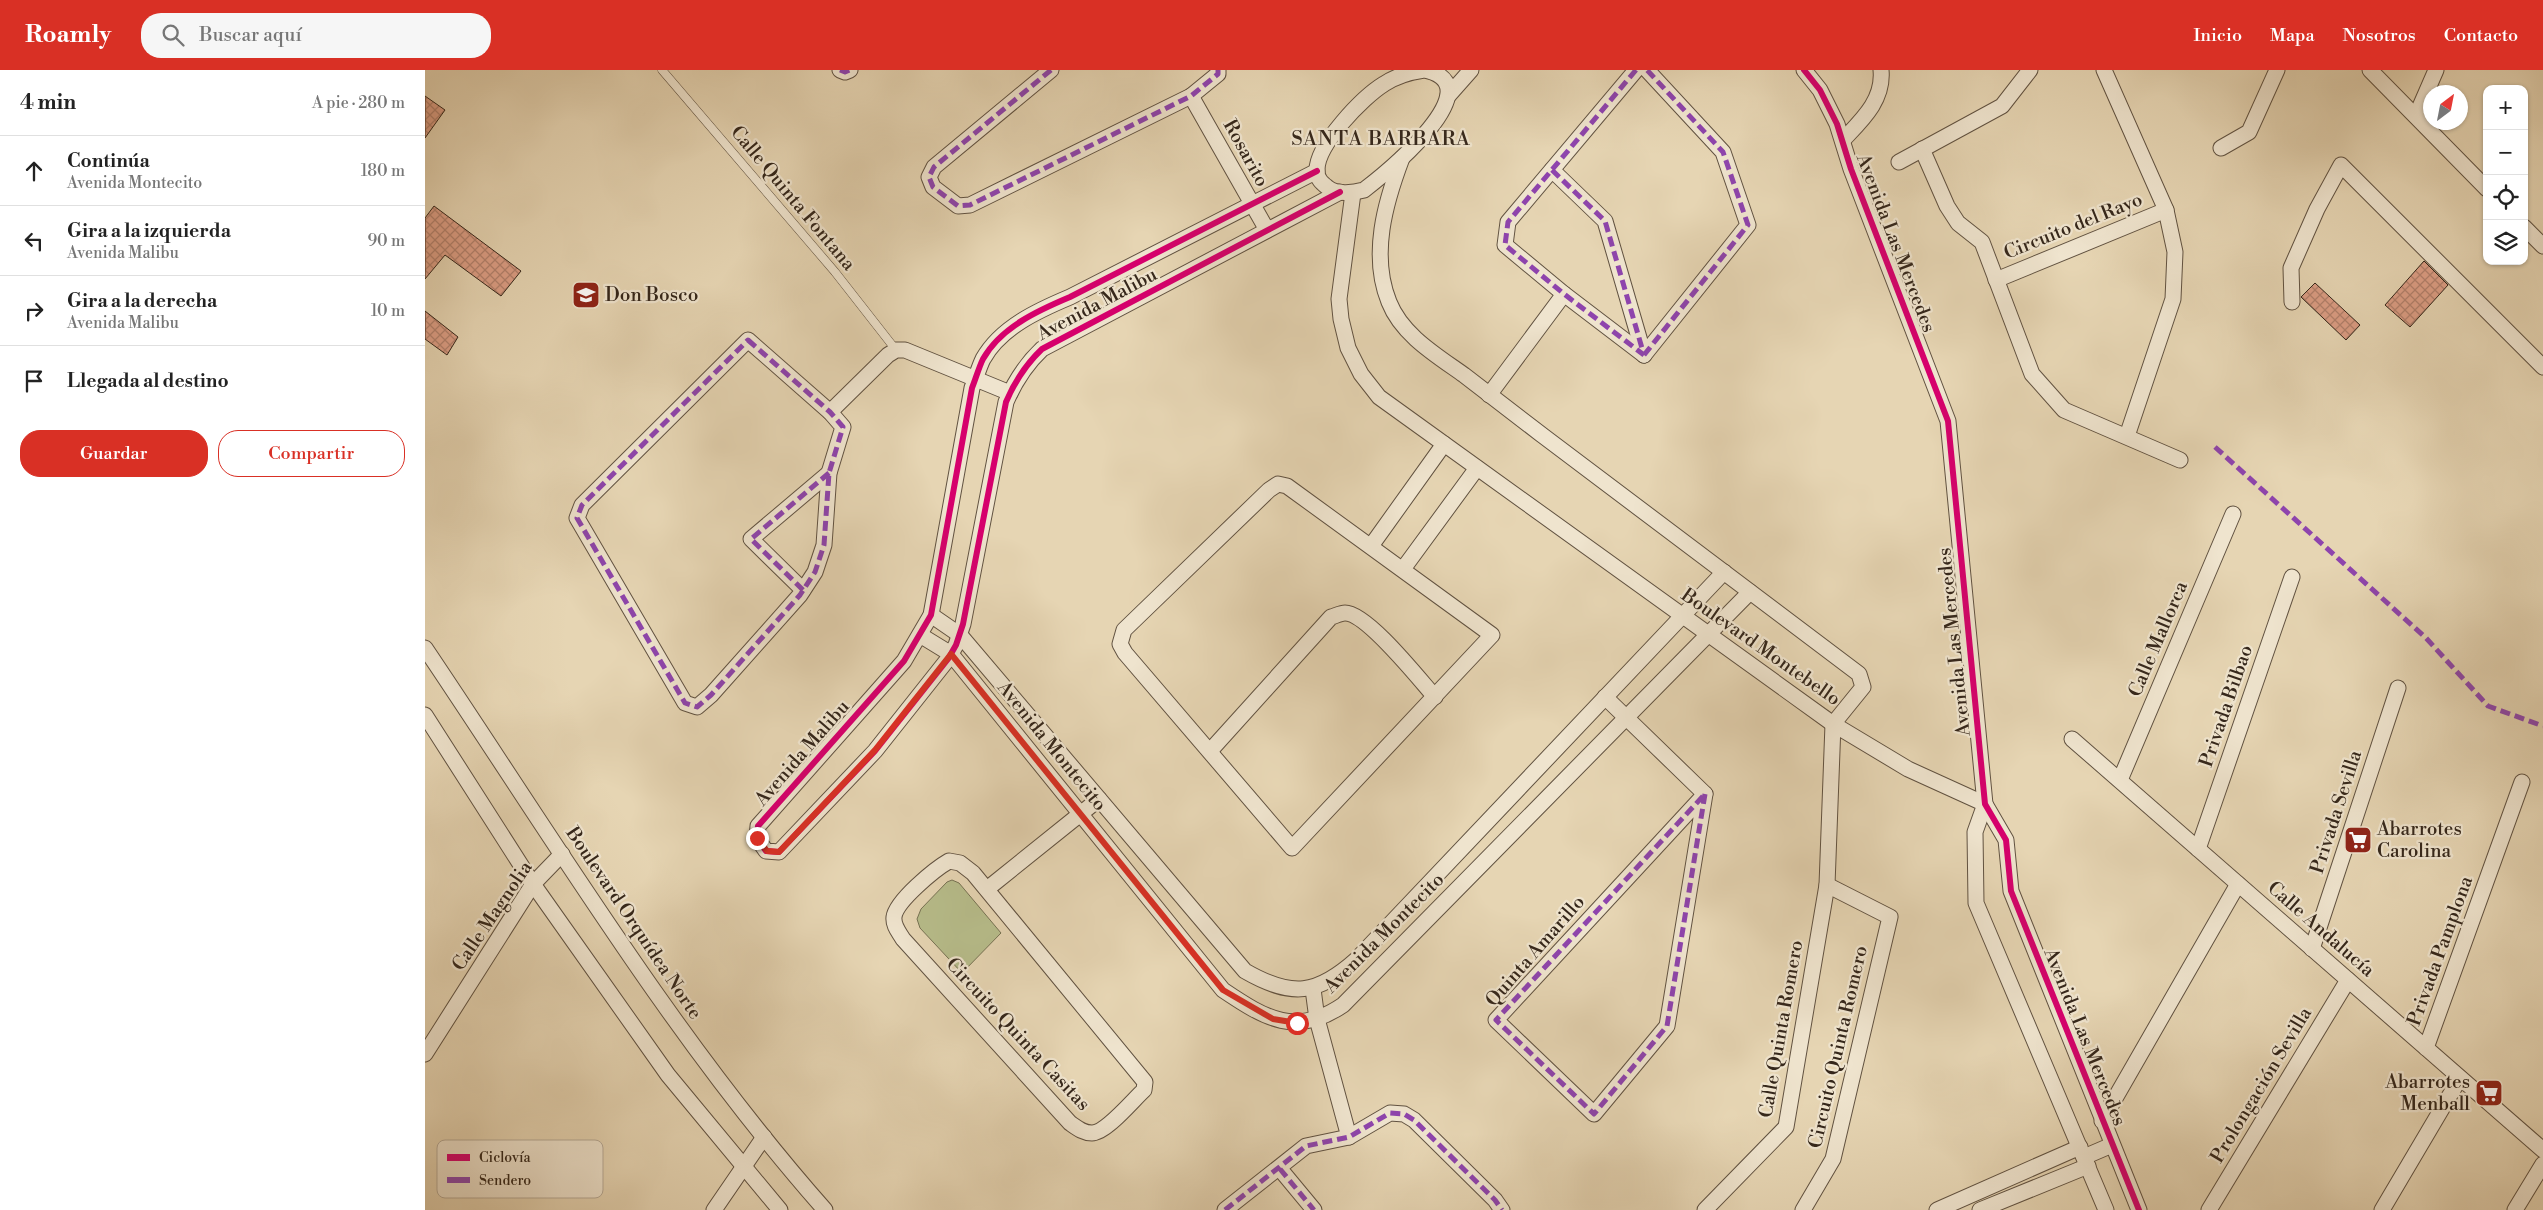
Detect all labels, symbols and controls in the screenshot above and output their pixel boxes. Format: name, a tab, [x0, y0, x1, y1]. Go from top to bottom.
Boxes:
search box	[141, 13, 491, 58]
text: Roamly	[25, 20, 111, 50]
icon: search	[159, 21, 187, 49]
text: Buscar aquí	[199, 23, 302, 47]
text: Inicio	[2193, 24, 2242, 47]
text: Mapa	[2270, 24, 2315, 47]
text: Nosotros	[2343, 24, 2416, 47]
text: Contacto	[2444, 24, 2518, 47]
north arrow	[2423, 85, 2468, 130]
map controls	[2483, 85, 2528, 265]
button: +	[2483, 85, 2528, 130]
text: 4 min	[20, 90, 76, 116]
text: A pie · 280 m	[312, 93, 405, 113]
street label: Rosarito	[1218, 115, 1274, 191]
street label: Calle Quinta Fontana	[725, 121, 861, 276]
district label: SANTA BARBARA	[1291, 127, 1471, 152]
button: −	[2483, 130, 2528, 175]
text: Continúa	[67, 149, 150, 173]
street label: Avenida Las Mercedes	[1850, 149, 1941, 336]
icon: ahead	[20, 157, 48, 185]
text: 180 m	[361, 161, 405, 181]
text: Avenida Montecito	[67, 173, 202, 193]
button: locate	[2483, 175, 2528, 220]
street label: Circuito del Rayo	[2000, 187, 2146, 265]
text: Gira a la izquierda	[67, 219, 231, 243]
button: layers	[2483, 220, 2528, 265]
icon: left	[20, 227, 48, 255]
text: 90 m	[367, 231, 405, 251]
text: Avenida Malibu	[67, 243, 179, 263]
street label: Avenida Malibu	[1032, 262, 1161, 346]
school or university icon: Don Bosco	[571, 280, 601, 310]
place label: Don Bosco	[605, 283, 698, 307]
text: Gira a la derecha	[67, 289, 217, 313]
icon: right	[20, 297, 48, 325]
text: 10 m	[371, 301, 405, 321]
text: Avenida Malibu	[67, 313, 179, 333]
icon: arrive	[20, 367, 48, 395]
text: Llegada al destino	[67, 369, 229, 393]
button: Guardar	[20, 430, 208, 477]
button: Compartir	[218, 430, 405, 477]
street label: Avenida Las Mercedes	[1932, 547, 1976, 738]
street label: Calle Mallorca	[2123, 577, 2193, 700]
street label: Boulevard Montebello	[1676, 582, 1845, 711]
street label: Privada Bilbao	[2194, 642, 2258, 770]
street label: Avenida Montecito	[992, 675, 1112, 816]
street label: Avenida Malibu	[749, 695, 855, 812]
street label: Privada Sevilla	[2305, 747, 2367, 877]
place label: Abarrotes Carolina	[2376, 817, 2462, 863]
street label: Boulevard Orquídea Norte	[560, 821, 707, 1024]
supermarket icon: Abarrotes Carolina	[2343, 825, 2373, 855]
route end	[746, 827, 769, 850]
street label: Calle Magnolia	[446, 856, 538, 975]
street label: Avenida Montecito	[1318, 868, 1449, 999]
street label: Privada Pamplona	[2402, 872, 2478, 1029]
street label: Calle Andalucía	[2263, 876, 2380, 982]
street label: Quinta Amarillo	[1480, 890, 1590, 1012]
street label: Calle Quinta Romero	[1754, 938, 1808, 1120]
street label: Circuito Quinta Romero	[1803, 943, 1873, 1151]
street label: Avenida Las Mercedes	[2038, 944, 2132, 1129]
street label: Circuito Quinta Casitas	[941, 952, 1095, 1116]
street label: Prolongación Sevilla	[2205, 1002, 2317, 1167]
route start	[1286, 1012, 1309, 1035]
place label: Abarrotes Menball	[2384, 1070, 2470, 1116]
supermarket icon: Abarrotes Menball	[2474, 1078, 2504, 1108]
legend	[437, 1140, 603, 1198]
text: Ciclovía	[479, 1149, 532, 1167]
text: Sendero	[479, 1172, 531, 1190]

